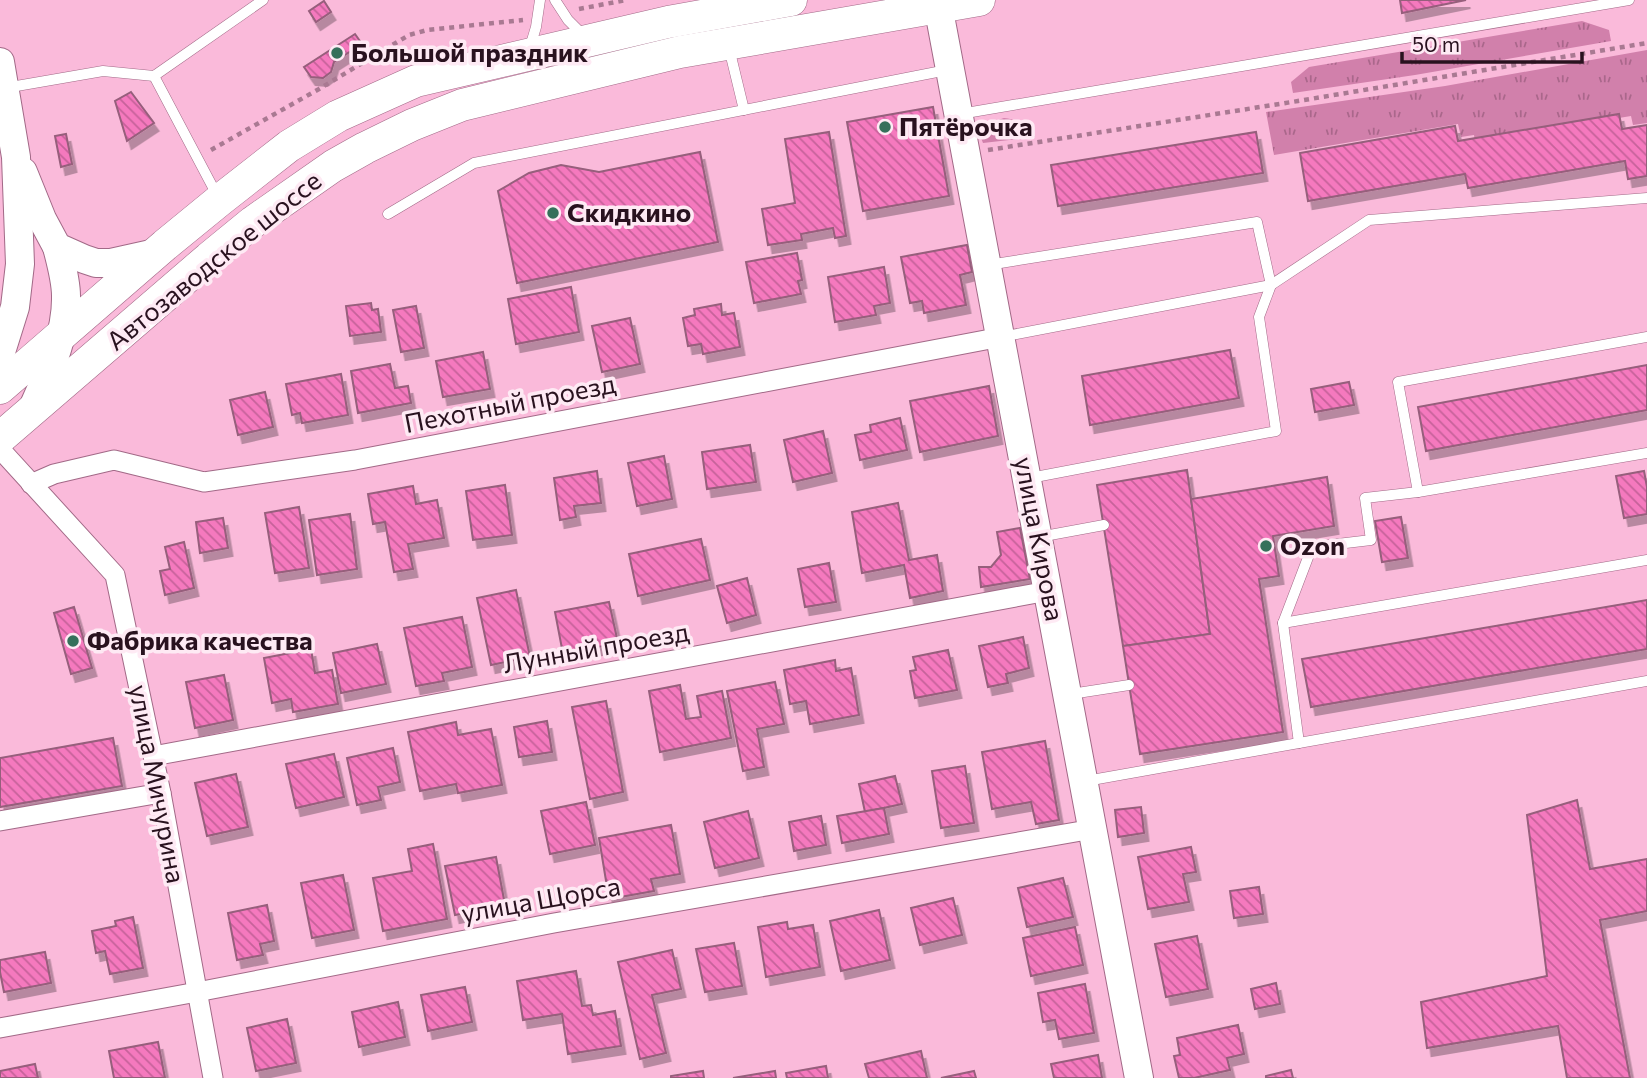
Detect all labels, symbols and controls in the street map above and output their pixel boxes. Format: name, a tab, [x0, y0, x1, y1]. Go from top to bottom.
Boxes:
scale bar	[1402, 21, 1582, 65]
text: 50 m	[1412, 31, 1460, 56]
place label: Большой праздник	[351, 36, 588, 67]
marker: Большой праздник	[329, 45, 345, 61]
place label: Пятёрочка	[899, 110, 1032, 141]
marker: Пятёрочка	[877, 119, 893, 135]
street label: Автозаводское шоссе	[100, 164, 326, 356]
place label: Скидкино	[567, 196, 691, 227]
marker: Скидкино	[545, 205, 561, 221]
street label: Пехотный проезд	[401, 367, 618, 438]
street label: улица Кирова	[1009, 454, 1072, 623]
place label: Ozon	[1280, 529, 1345, 560]
marker: Ozon	[1258, 538, 1274, 554]
street label: Лунный проезд	[500, 615, 691, 678]
place label: Фабрика качества	[87, 624, 313, 655]
marker: Фабрика качества	[65, 633, 81, 649]
street label: улица Мичурина	[124, 682, 193, 886]
street label: улица Щорса	[459, 869, 623, 928]

